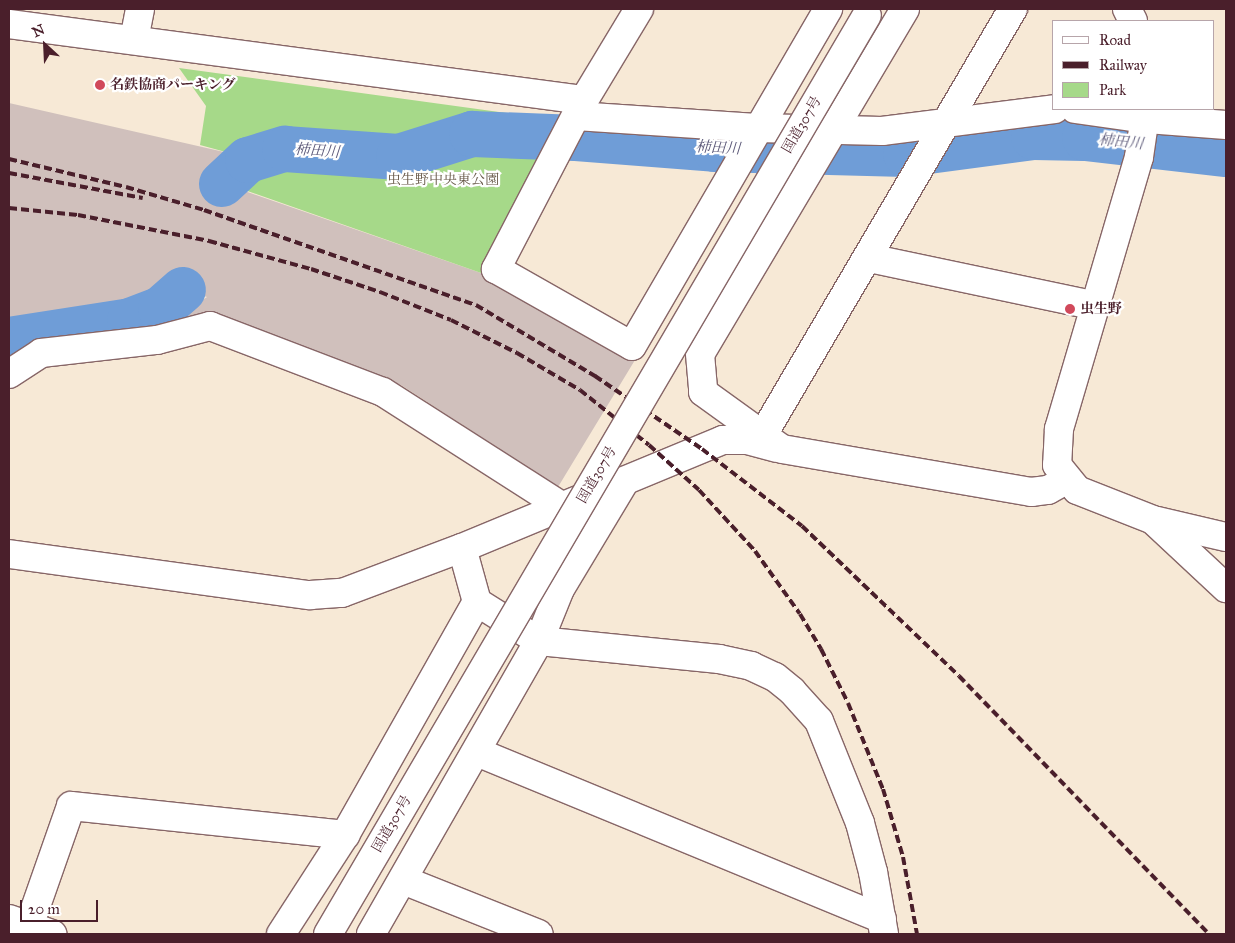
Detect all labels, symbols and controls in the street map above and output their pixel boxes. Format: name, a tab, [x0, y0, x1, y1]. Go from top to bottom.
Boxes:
north arrow	[20, 20, 70, 70]
legend	[1052, 20, 1215, 110]
text: N	[29, 21, 47, 41]
text: Road	[1099, 31, 1131, 49]
text: Railway	[1099, 56, 1147, 74]
place label: 名鉄協商パーキング	[110, 77, 236, 93]
marker: 名鉄協商パーキング	[94, 79, 106, 91]
text: Park	[1099, 81, 1126, 99]
street label: 国道307号	[779, 93, 825, 157]
water label: 柿田川	[1098, 131, 1144, 153]
water label: 柿田川	[695, 138, 741, 158]
water label: 柿田川	[294, 140, 340, 162]
park label: 虫生野中央東公園	[387, 172, 499, 188]
place label: 虫生野	[1080, 301, 1122, 317]
marker: 虫生野	[1064, 303, 1076, 315]
street label: 国道307号	[574, 443, 620, 507]
street label: 国道307号	[369, 792, 415, 856]
scale bar	[22, 890, 100, 922]
text: 20 m	[28, 900, 60, 918]

